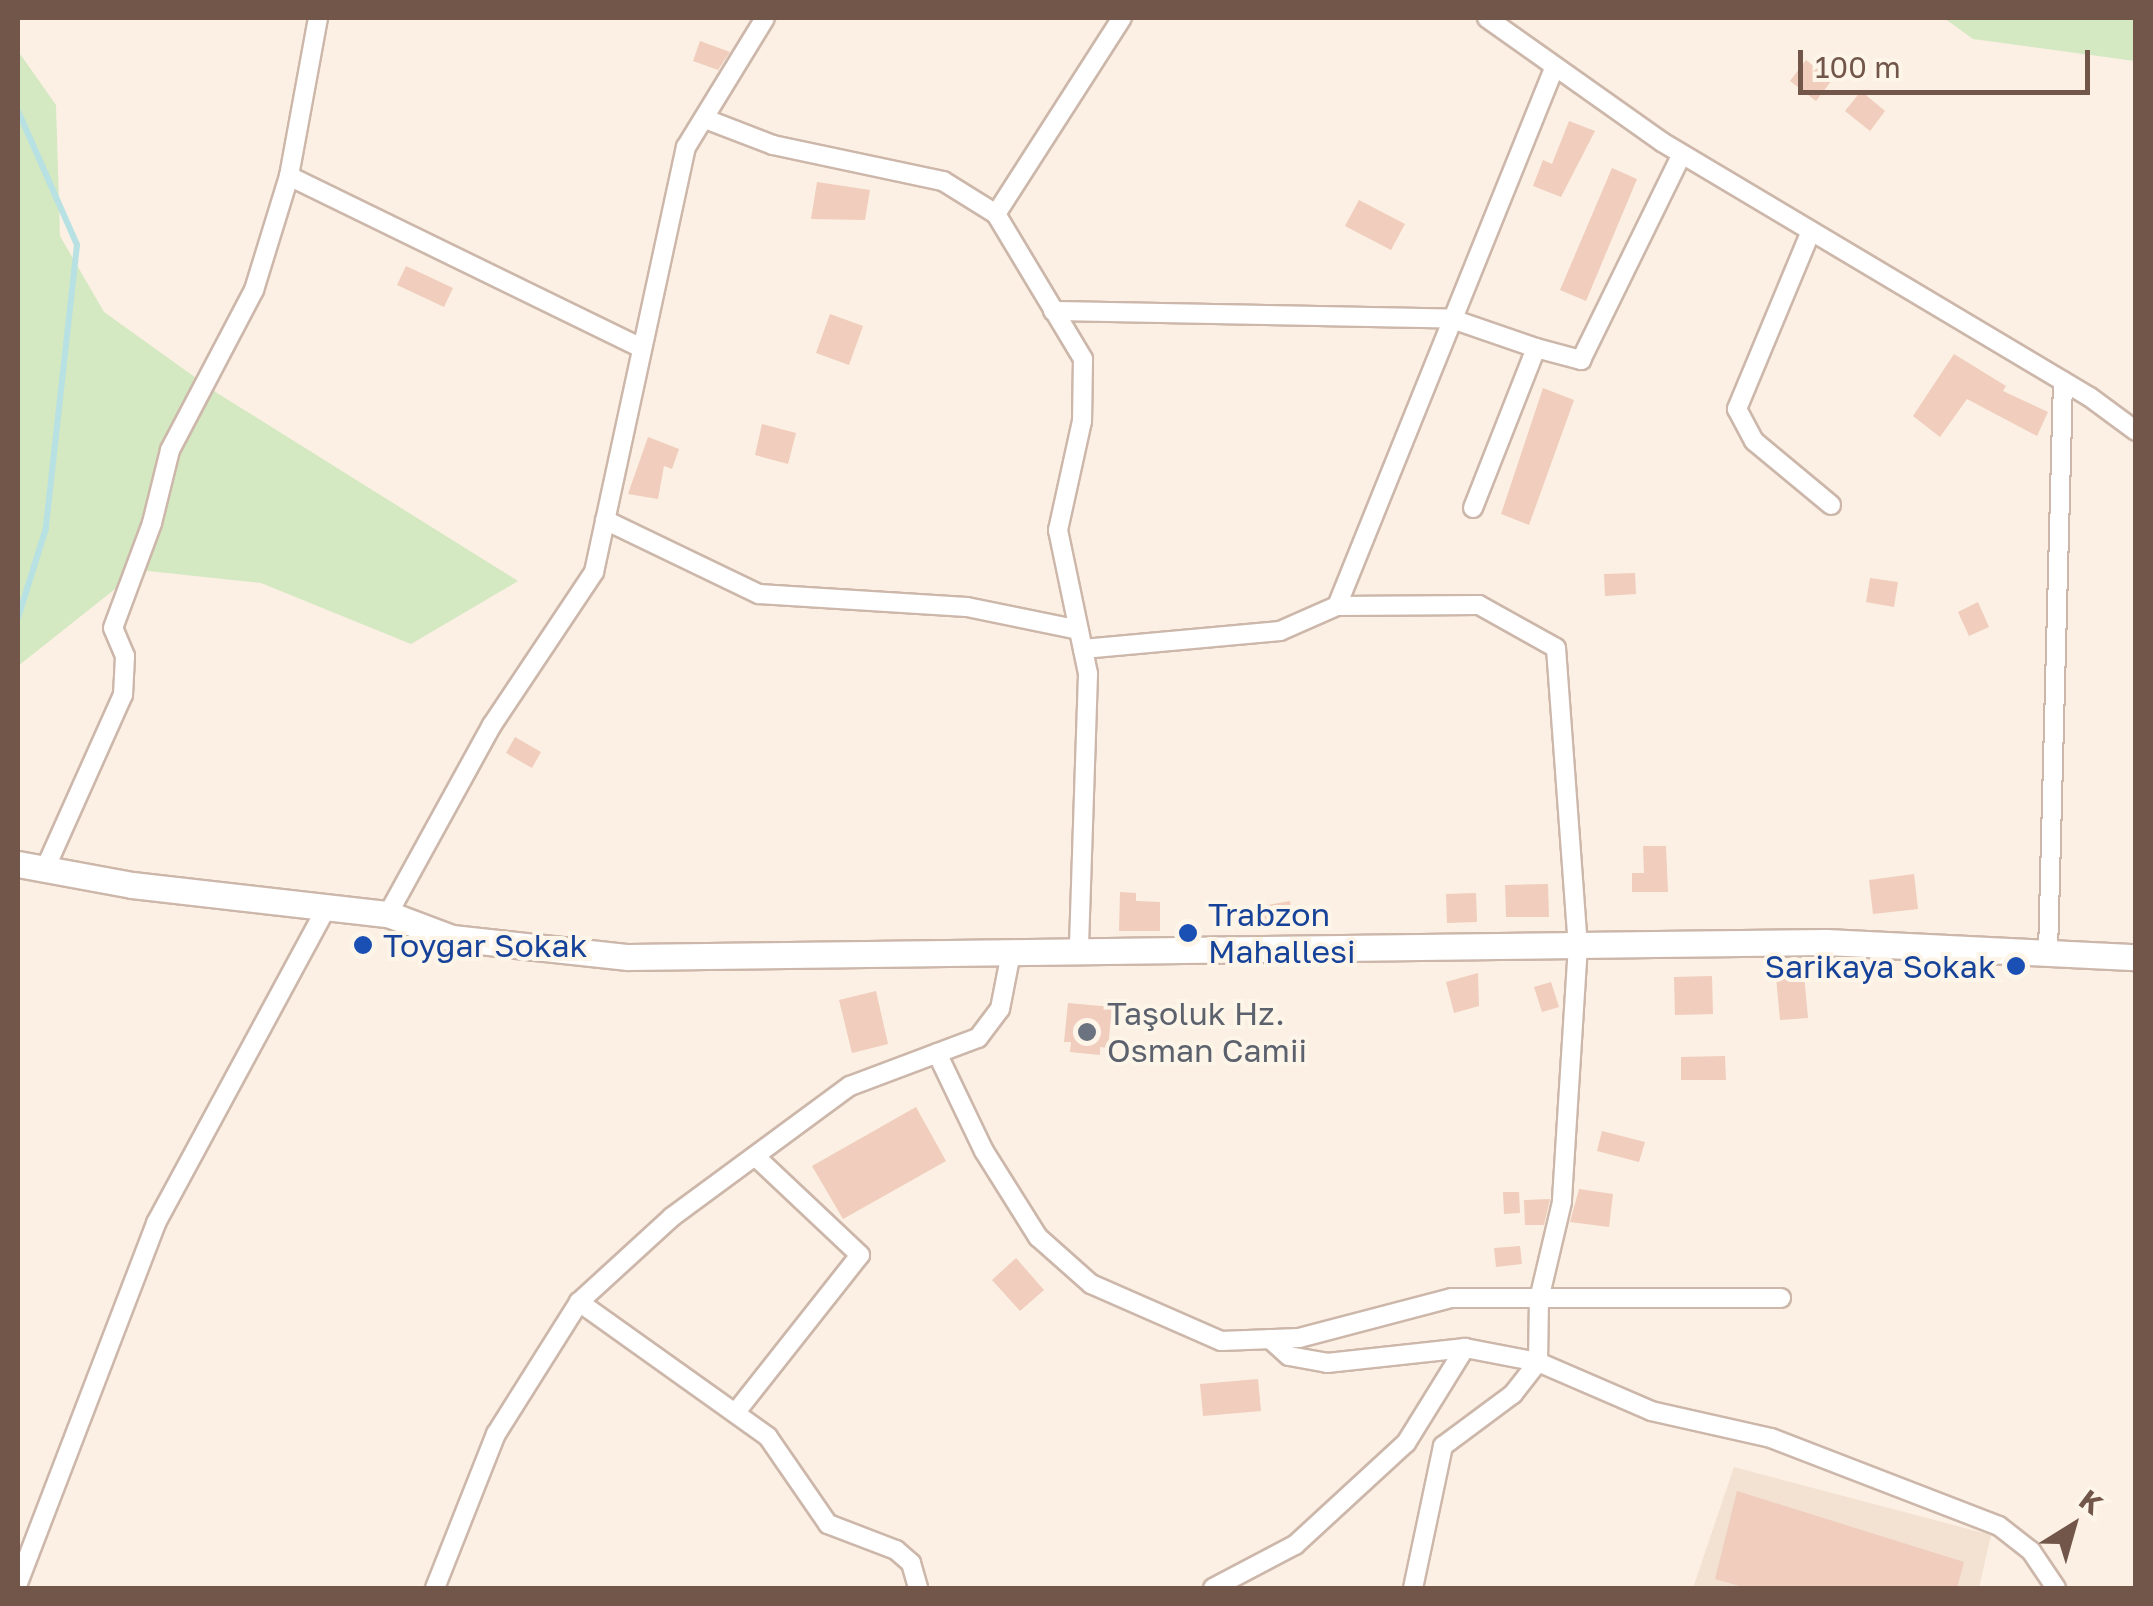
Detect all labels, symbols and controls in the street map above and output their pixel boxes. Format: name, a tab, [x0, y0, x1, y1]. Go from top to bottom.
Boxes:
scale bar	[1803, 30, 2096, 92]
text: 100 m	[1815, 49, 1901, 85]
place label: Trabzon Mahallesi	[1208, 896, 1356, 971]
marker: Trabzon Mahallesi	[1177, 922, 1199, 944]
place label: Toygar Sokak	[383, 926, 588, 964]
marker: Toygar Sokak	[352, 934, 374, 956]
place label: Sarikaya Sokak	[1765, 947, 1996, 985]
marker: Sarikaya Sokak	[2005, 955, 2027, 977]
place label: Taşoluk Hz. Osman Camii	[1107, 995, 1307, 1070]
marker: Taşoluk Hz. Osman Camii	[1076, 1021, 1098, 1043]
north arrow	[2023, 1476, 2123, 1576]
text: K	[2073, 1482, 2109, 1521]

